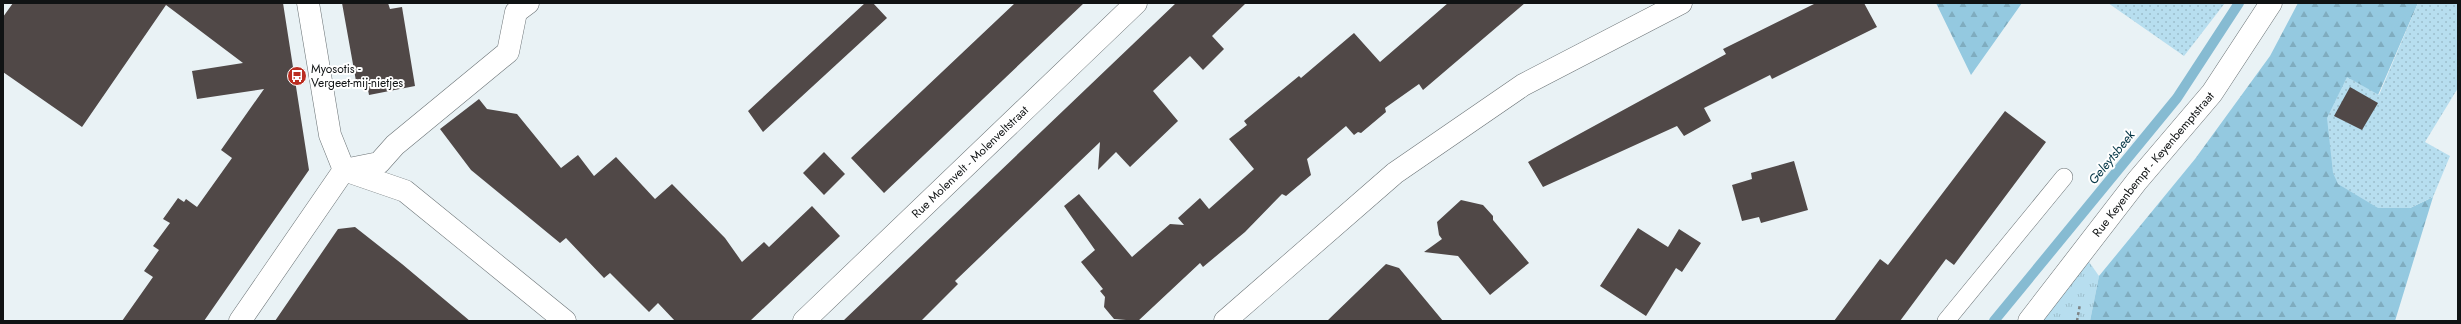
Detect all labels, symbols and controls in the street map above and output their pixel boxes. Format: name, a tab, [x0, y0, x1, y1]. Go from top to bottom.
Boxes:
place label: Myosotis - Vergeet-mij-nietjes	[311, 60, 403, 92]
bus stop icon: Myosotis - Vergeet-mij-nietjes	[286, 65, 308, 87]
street label: Rue Keyenbempt - Keyenbemptstraat	[2088, 88, 2218, 241]
street label: Rue Molenvelt - Molenveltstraat	[908, 101, 1033, 222]
water label: Geleytsbeek	[2084, 126, 2139, 189]

